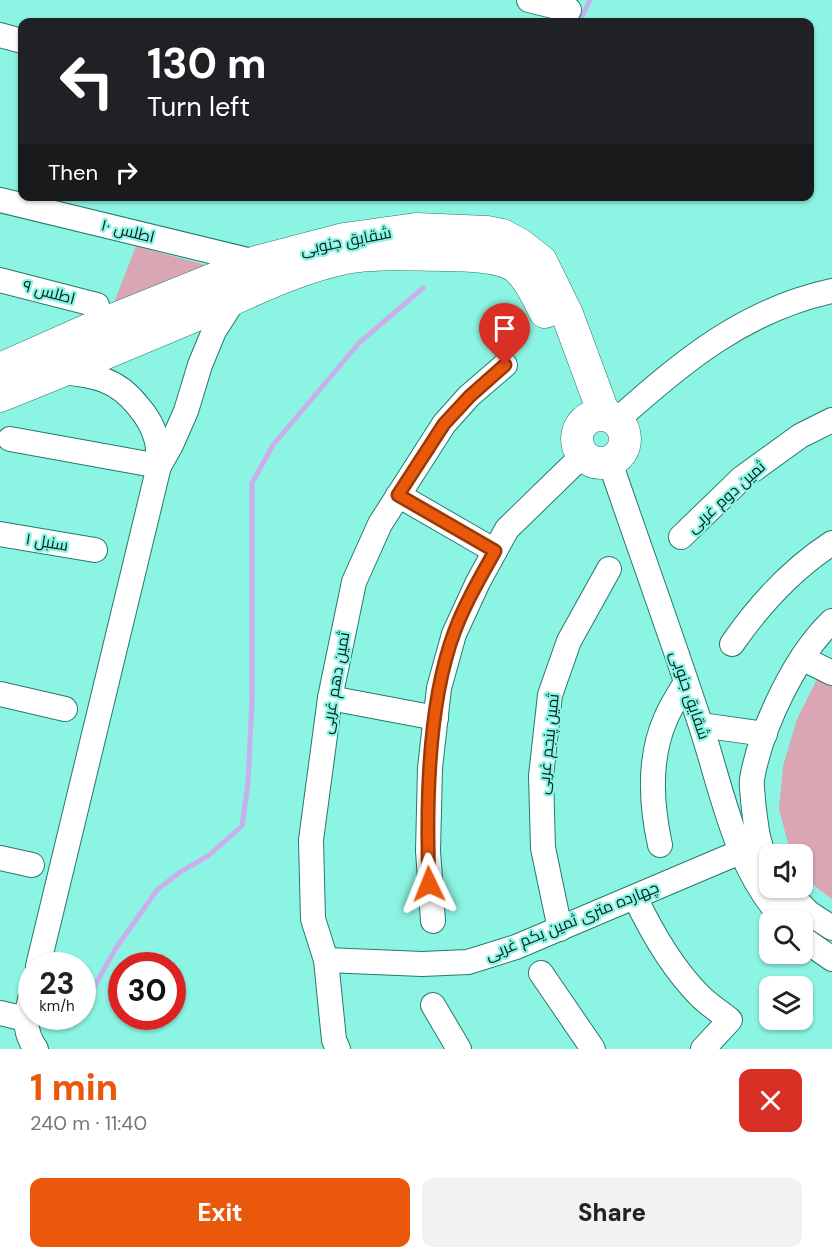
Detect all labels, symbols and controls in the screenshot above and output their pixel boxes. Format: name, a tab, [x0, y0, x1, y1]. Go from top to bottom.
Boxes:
text: 130 m	[147, 36, 267, 91]
icon: left	[48, 42, 126, 120]
text: Turn left	[147, 89, 250, 124]
icon: right	[110, 156, 143, 189]
text: Then	[48, 158, 98, 187]
street label: اطلس ۱۰	[99, 214, 157, 248]
street label: شقایق جنوبی	[299, 222, 393, 260]
street label: اطلس ۹	[20, 275, 78, 309]
pin	[479, 303, 530, 365]
icon: arrive	[488, 312, 521, 345]
street label: ثمین دوم غربی	[682, 456, 771, 539]
street label: سنبل ۱	[24, 528, 70, 556]
street label: ثمین دهم غربی	[316, 630, 355, 736]
street label: شقایق جنوبی	[665, 648, 715, 742]
street label: ثمین پنجم غربی	[532, 692, 565, 796]
map controls	[759, 844, 813, 1030]
button: sound	[759, 844, 813, 898]
position arrow	[397, 852, 461, 916]
street label: چهارده متری ثمین یکم غربی	[482, 877, 662, 966]
button: search	[759, 910, 813, 964]
speed limit sign: 30	[108, 952, 186, 1030]
text: 23	[39, 964, 75, 1003]
button: layers	[759, 976, 813, 1030]
text: km/h	[39, 996, 75, 1016]
text: 1 min	[30, 1064, 118, 1111]
button: close	[739, 1069, 802, 1132]
text: 240 m · 11:40	[30, 1110, 147, 1136]
button: Exit	[30, 1178, 410, 1247]
button: Share	[422, 1178, 802, 1247]

